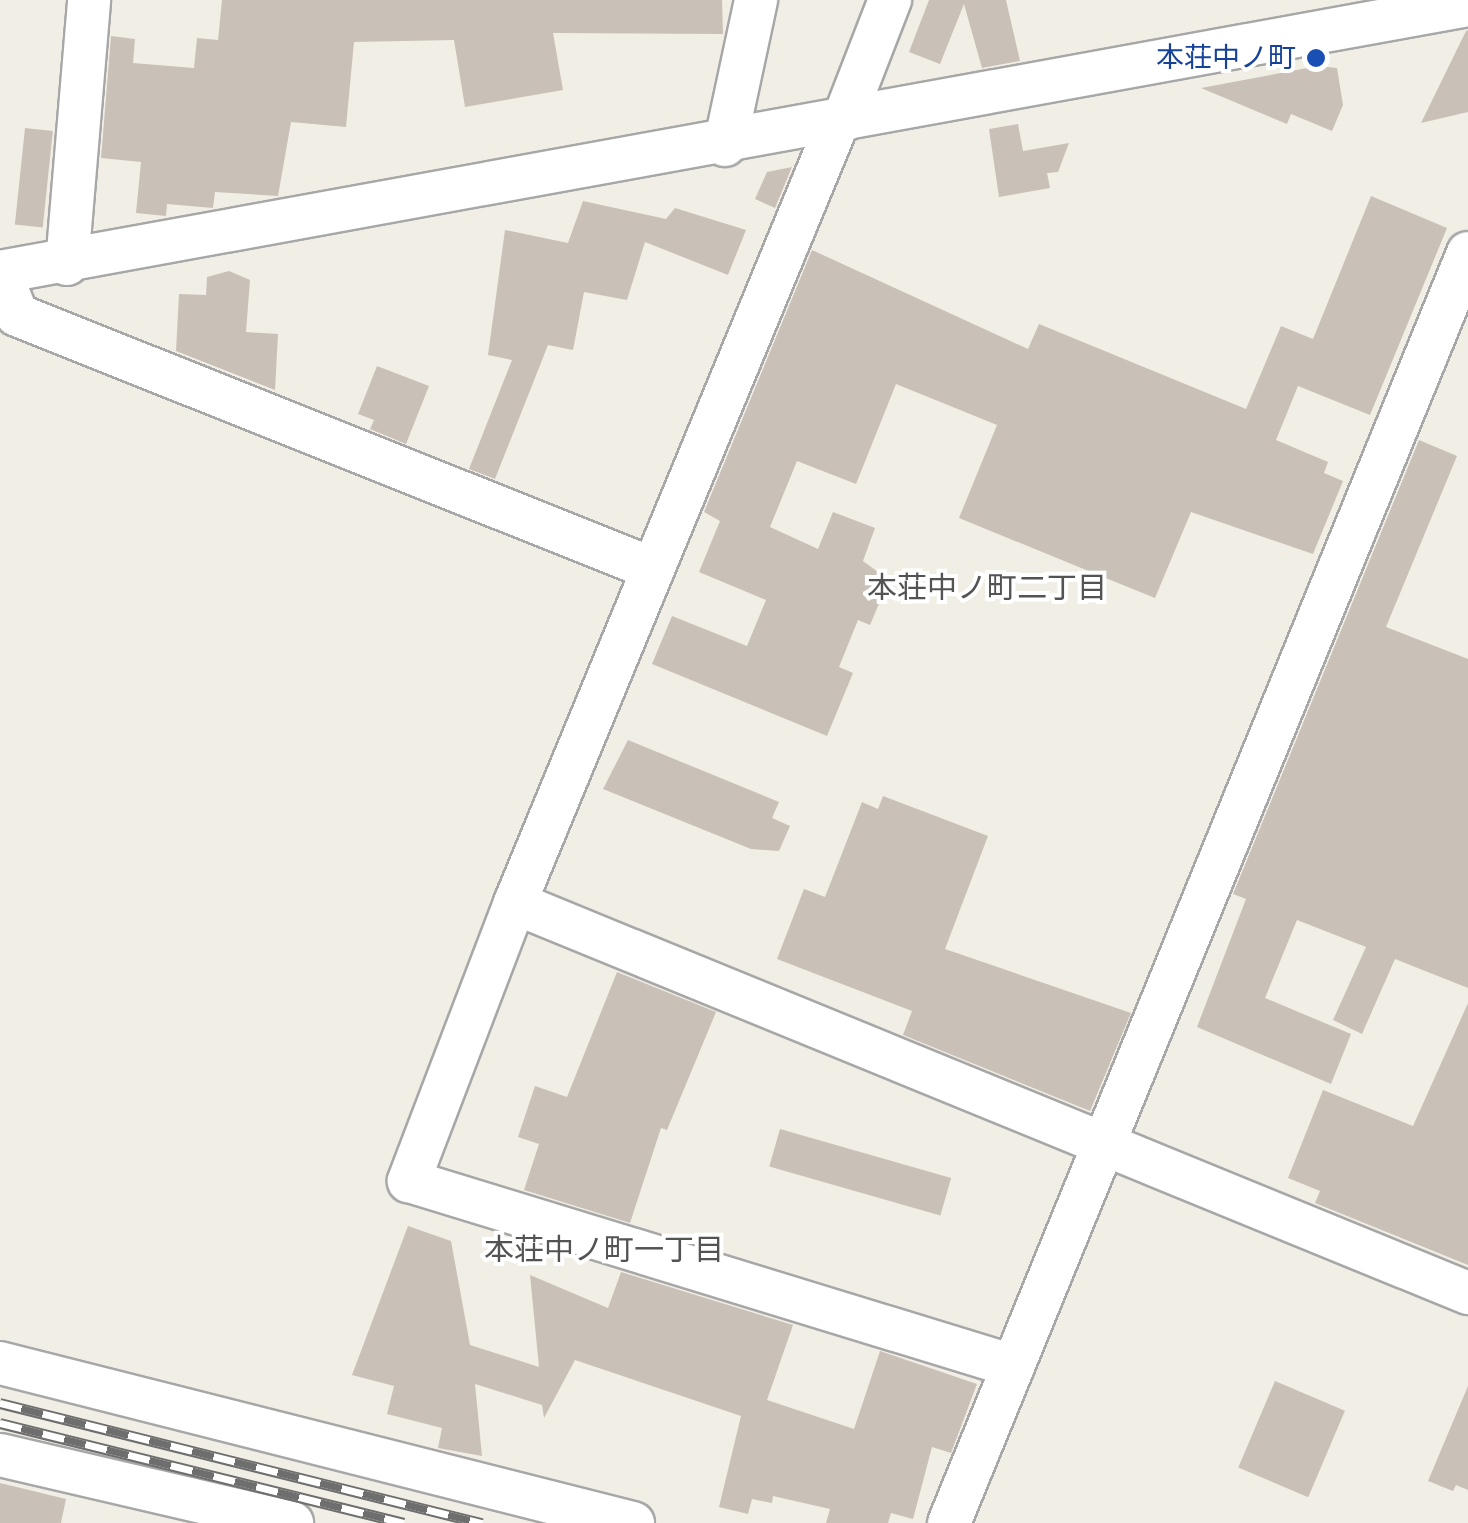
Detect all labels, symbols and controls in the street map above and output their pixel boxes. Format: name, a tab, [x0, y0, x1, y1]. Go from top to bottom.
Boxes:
place label: 本荘中ノ町	[1156, 41, 1296, 75]
marker: 本荘中ノ町	[1305, 47, 1327, 69]
district label: 本荘中ノ町二丁目	[867, 570, 1107, 606]
district label: 本荘中ノ町一丁目	[484, 1232, 724, 1268]

